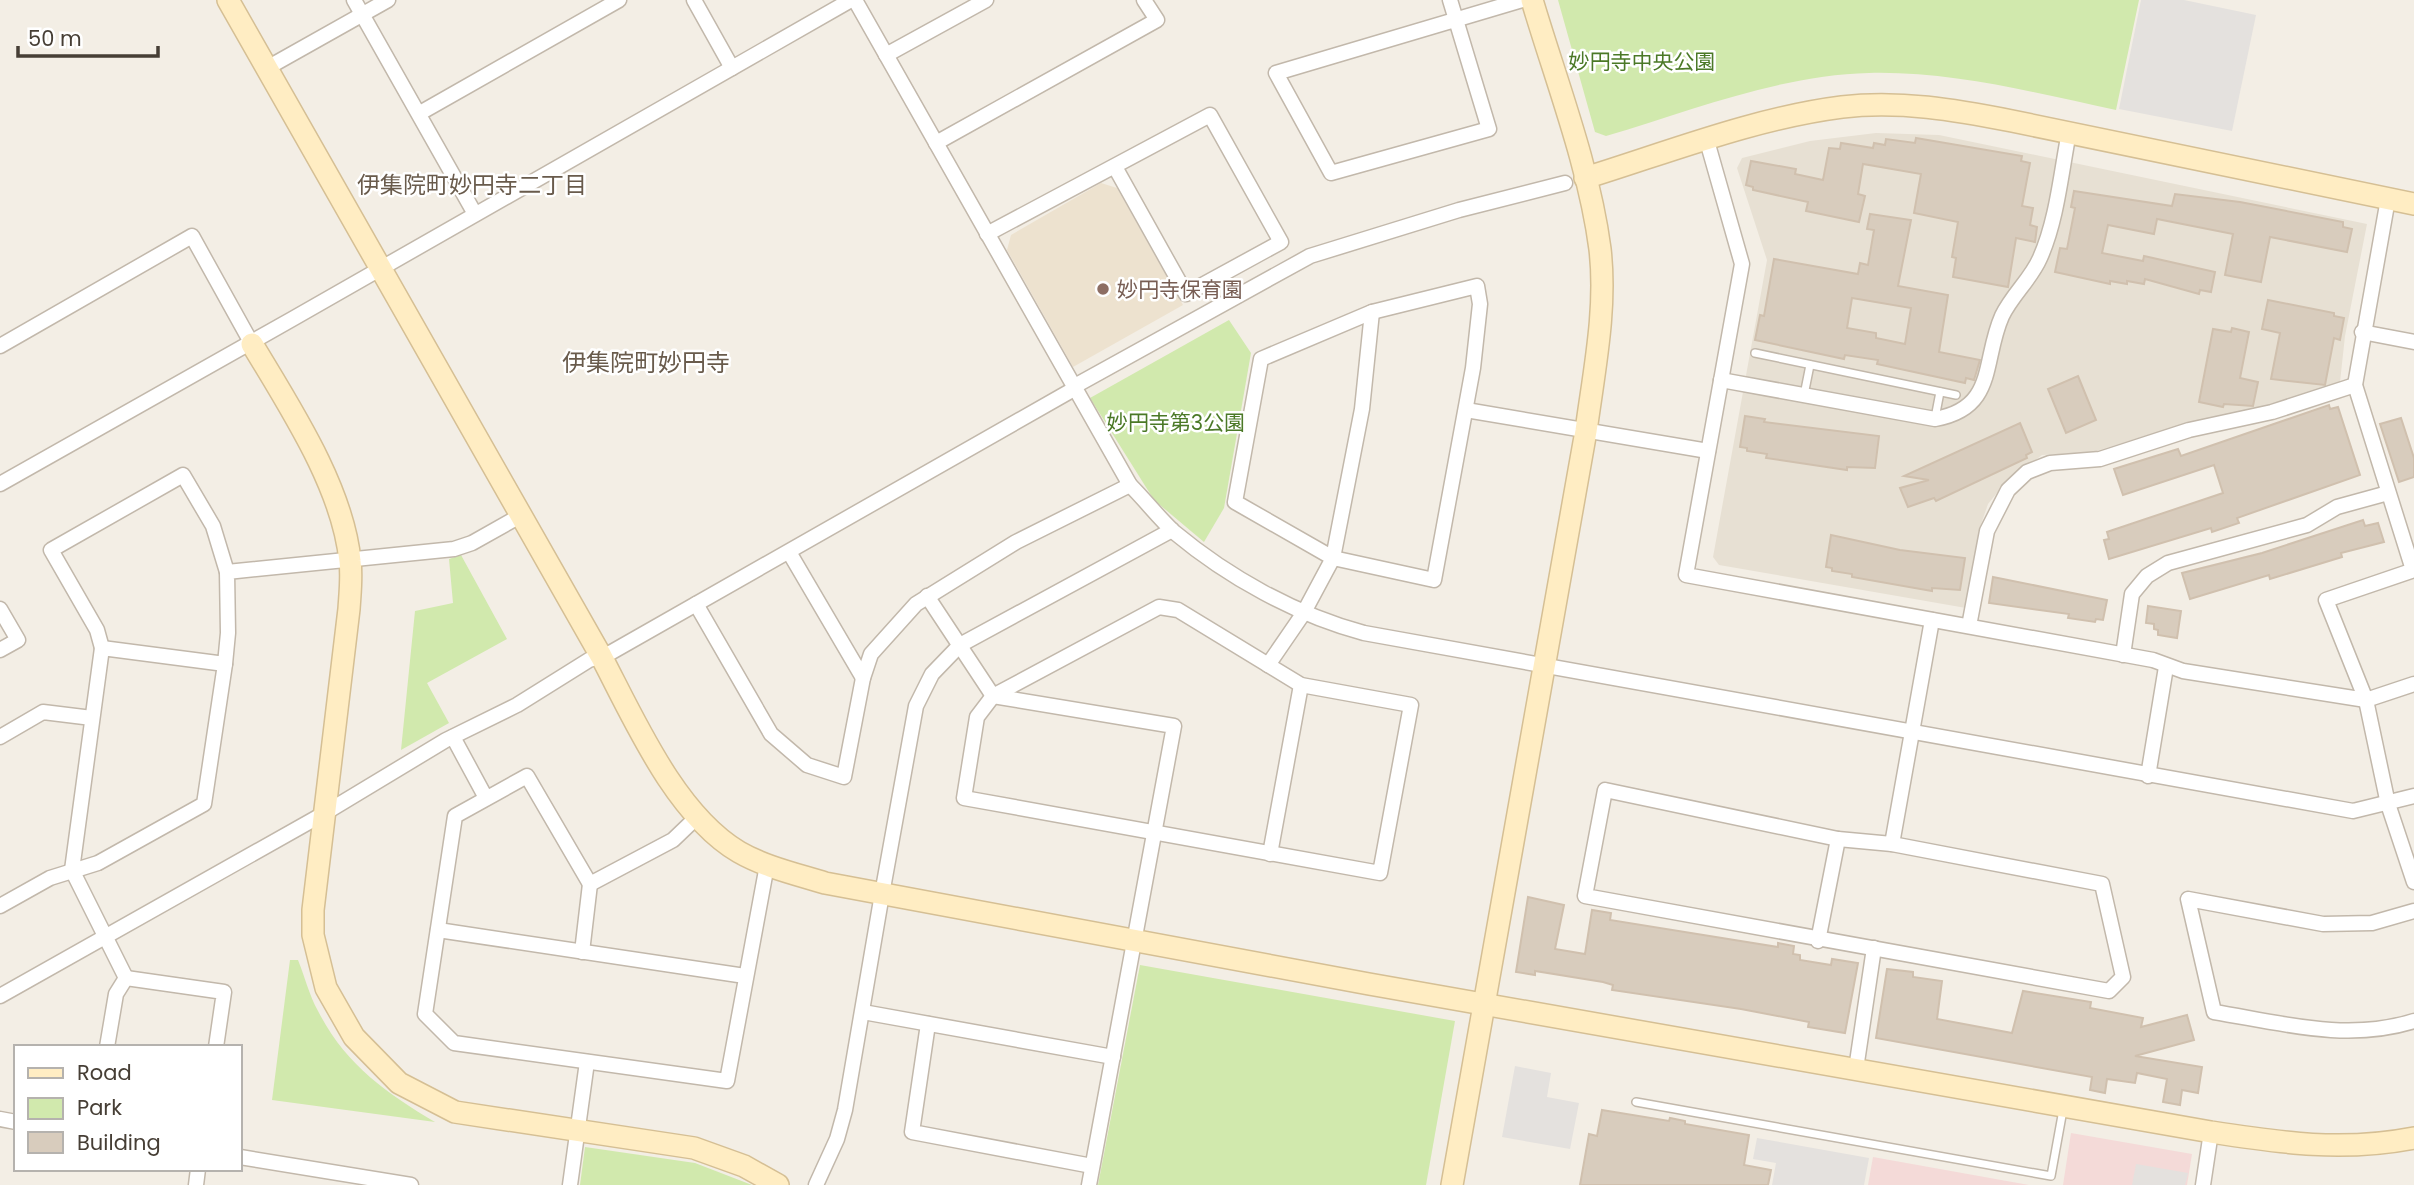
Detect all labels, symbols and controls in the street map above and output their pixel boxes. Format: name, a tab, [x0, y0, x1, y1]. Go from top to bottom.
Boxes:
scale bar	[18, 14, 158, 58]
text: 50 m	[28, 24, 82, 53]
park label: 妙円寺中央公園	[1569, 47, 1716, 76]
district label: 伊集院町妙円寺二丁目	[357, 169, 587, 201]
place label: 妙円寺保育園	[1117, 275, 1243, 304]
marker: 妙円寺保育園	[1095, 281, 1111, 297]
district label: 伊集院町妙円寺	[562, 346, 730, 379]
park label: 妙円寺第3公園	[1107, 408, 1245, 437]
legend	[14, 1045, 242, 1171]
text: Road	[77, 1058, 132, 1087]
text: Park	[77, 1093, 122, 1122]
text: Building	[77, 1128, 161, 1157]

